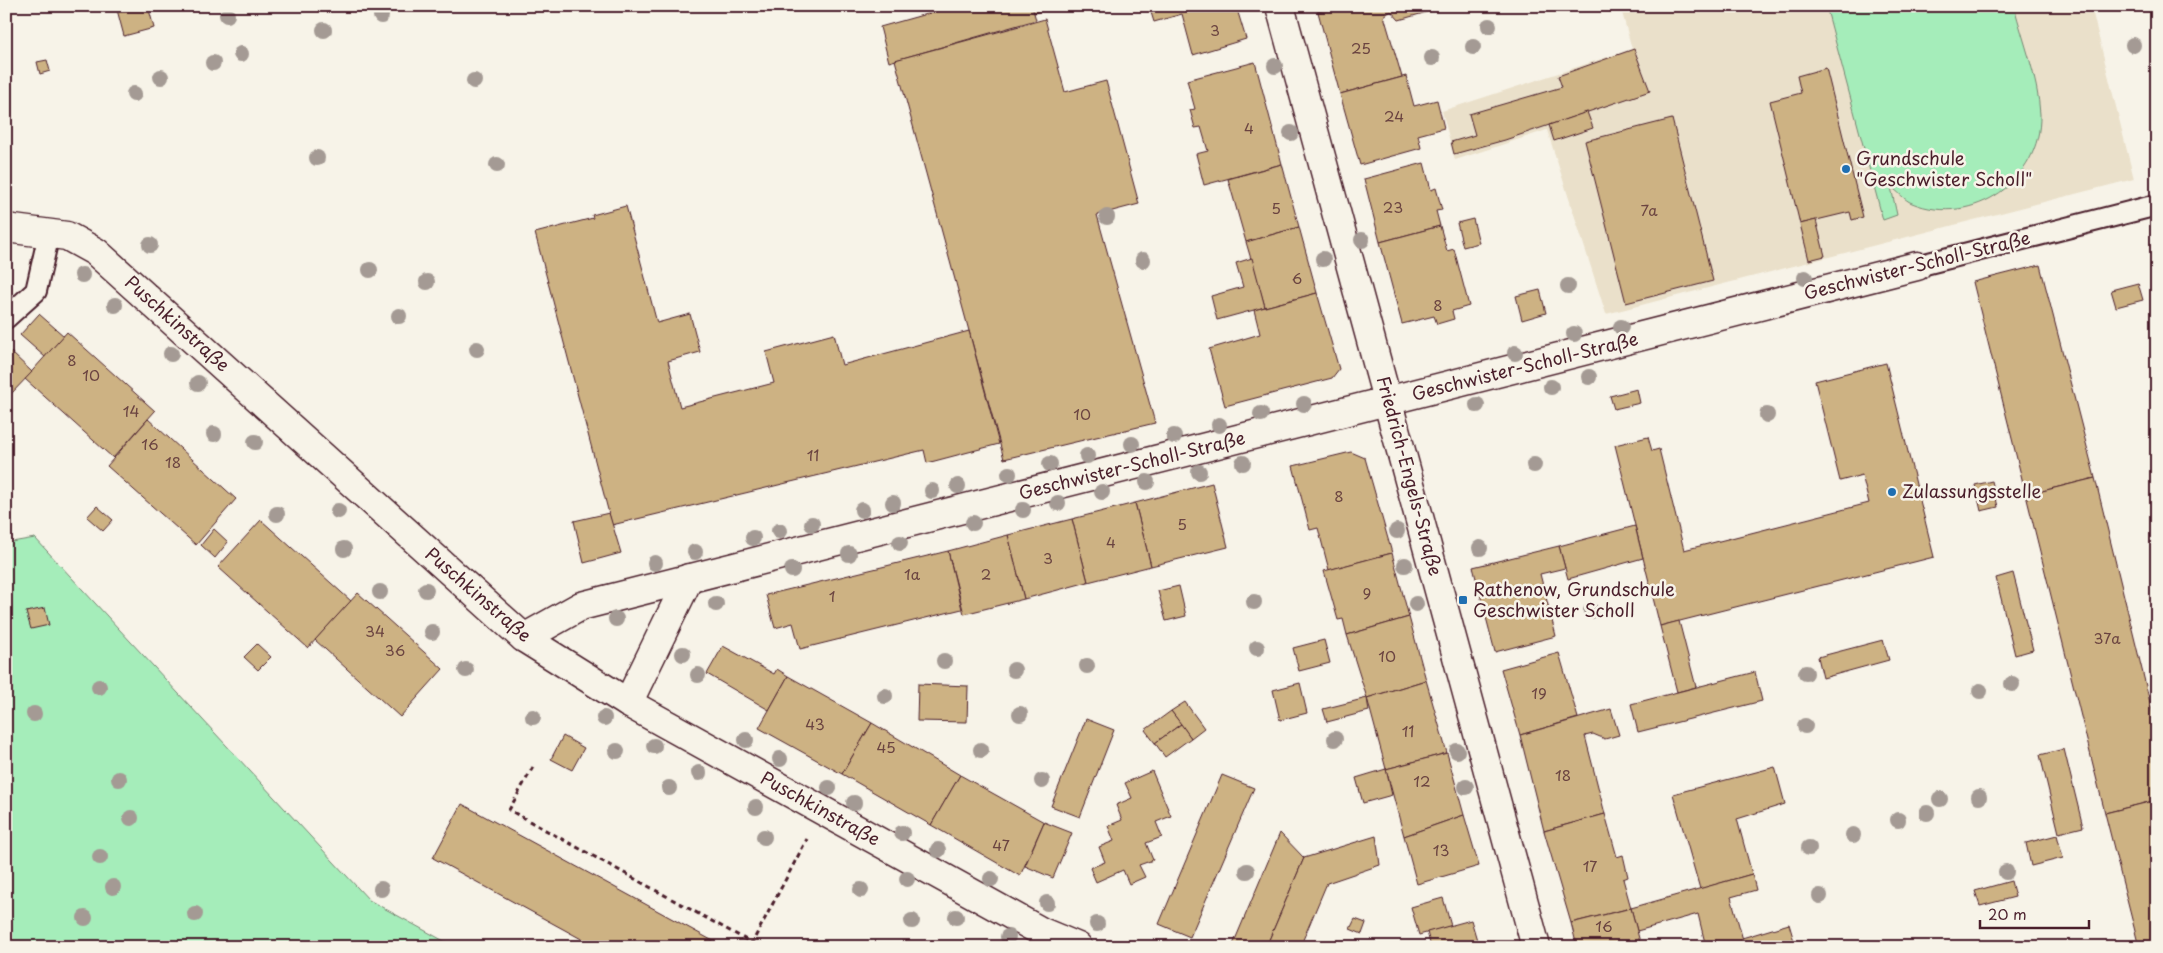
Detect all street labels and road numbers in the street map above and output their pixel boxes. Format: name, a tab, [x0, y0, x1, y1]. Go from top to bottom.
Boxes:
street label: Geschwister-Scholl-Straße	[1801, 223, 2033, 306]
street label: Puschkinstraße	[120, 268, 236, 377]
street label: Geschwister-Scholl-Straße	[1409, 324, 1641, 407]
street label: Friedrich-Engels-Straße	[1371, 373, 1450, 578]
street label: Geschwister-Scholl-Straße	[1016, 423, 1248, 506]
street label: Puschkinstraße	[420, 540, 538, 648]
street label: Puschkinstraße	[756, 764, 885, 852]

